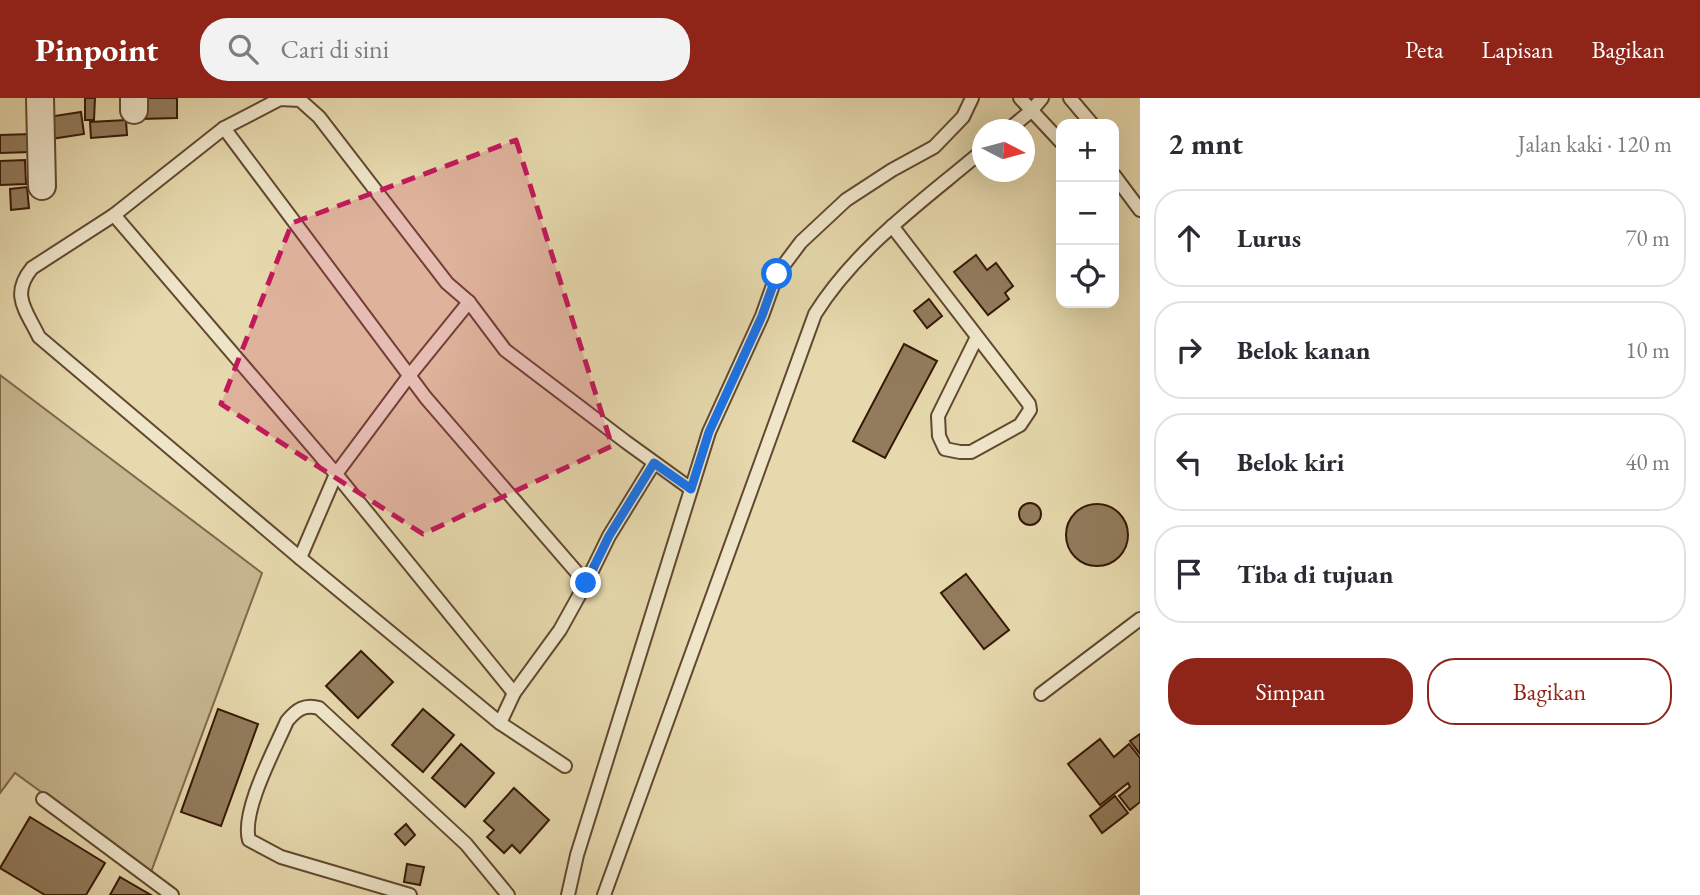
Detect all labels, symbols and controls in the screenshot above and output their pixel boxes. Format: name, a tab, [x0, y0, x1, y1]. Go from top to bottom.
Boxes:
search box	[200, 18, 690, 81]
text: Pinpoint	[35, 28, 158, 71]
icon: search	[224, 30, 262, 68]
text: Cari di sini	[280, 32, 389, 66]
text: Peta	[1405, 34, 1444, 65]
text: Lapisan	[1482, 34, 1554, 65]
text: Bagikan	[1592, 34, 1665, 65]
north arrow	[972, 119, 1035, 182]
map controls	[1056, 119, 1119, 308]
button: +	[1056, 119, 1119, 182]
text: 2 mnt	[1168, 124, 1243, 163]
text: Jalan kaki · 120 m	[1518, 129, 1672, 159]
button: −	[1056, 182, 1119, 245]
icon: ahead	[1170, 219, 1208, 257]
text: Lurus	[1237, 221, 1301, 255]
text: 70 m	[1625, 223, 1670, 253]
button: locate	[1056, 245, 1119, 308]
route start	[761, 258, 792, 289]
icon: right	[1170, 331, 1208, 369]
text: Belok kanan	[1237, 333, 1371, 367]
text: 10 m	[1625, 335, 1670, 365]
icon: left	[1170, 443, 1208, 481]
text: Belok kiri	[1237, 445, 1344, 479]
text: 40 m	[1625, 447, 1670, 477]
icon: arrive	[1170, 555, 1208, 593]
text: Tiba di tujuan	[1237, 557, 1393, 591]
route end	[570, 567, 601, 598]
button: Simpan	[1168, 658, 1413, 725]
button: Bagikan	[1427, 658, 1672, 725]

